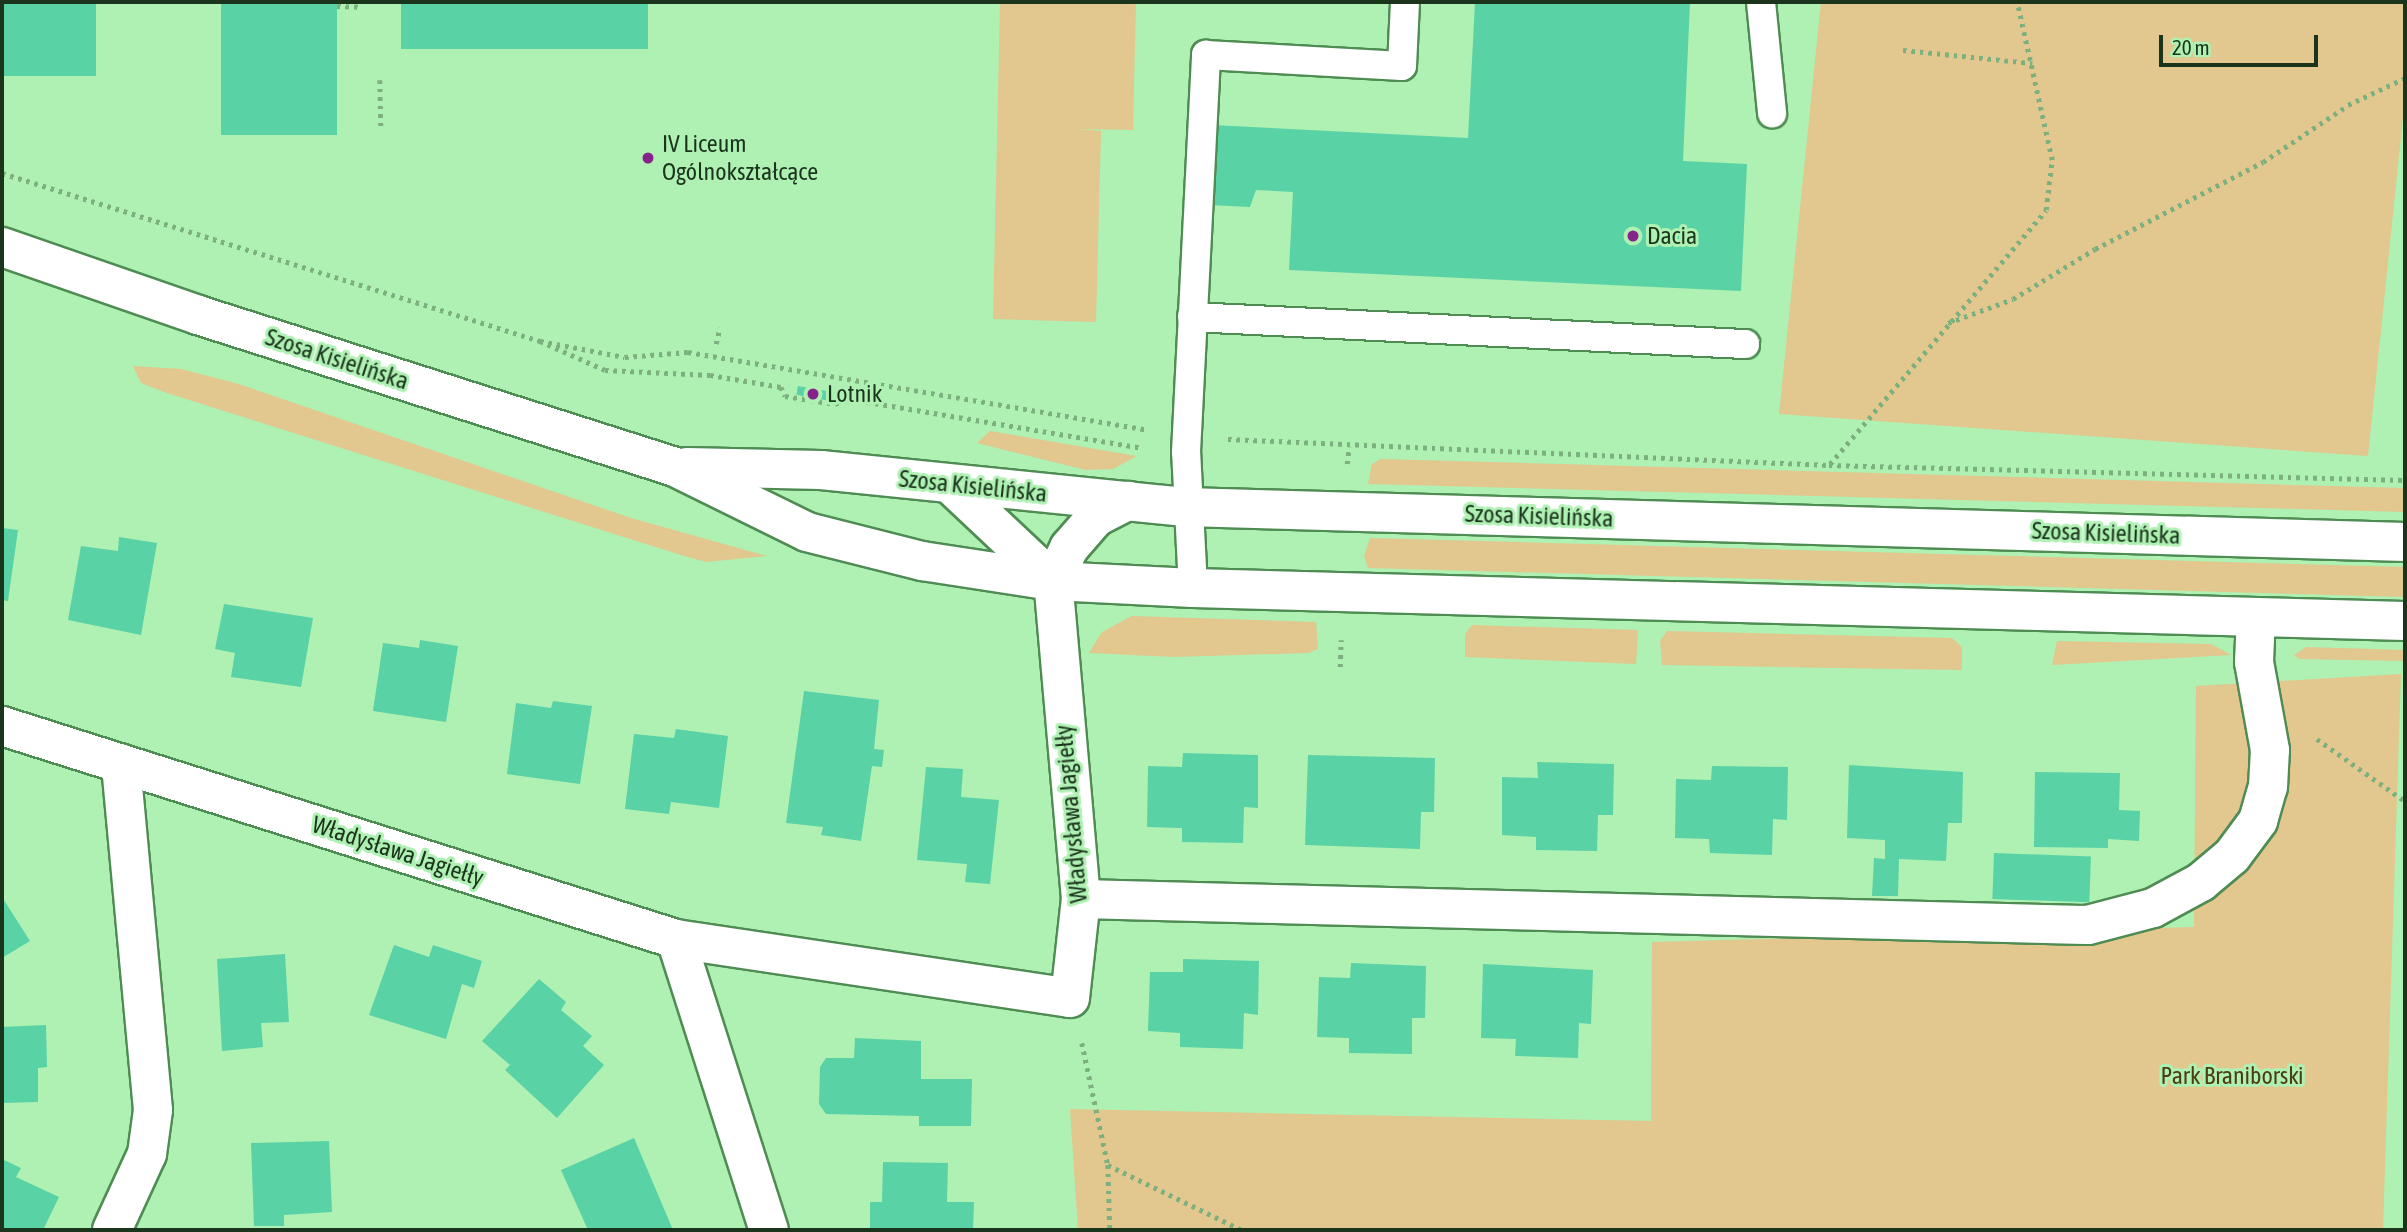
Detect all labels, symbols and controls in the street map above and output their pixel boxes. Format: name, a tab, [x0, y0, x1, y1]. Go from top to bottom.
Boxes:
scale bar	[2162, 21, 2321, 65]
text: 20 m	[2172, 35, 2210, 59]
place label: IV Liceum Ogólnokształcące	[662, 130, 818, 186]
marker: IV Liceum Ogólnokształcące	[640, 150, 656, 166]
place label: Dacia	[1647, 222, 1697, 250]
marker: Dacia	[1625, 228, 1641, 244]
street label: Szosa Kisielińska	[262, 322, 412, 396]
place label: Lotnik	[827, 380, 882, 408]
marker: Lotnik	[805, 386, 821, 402]
street label: Szosa Kisielińska	[898, 464, 1048, 508]
street label: Szosa Kisielińska	[1464, 499, 1614, 533]
street label: Szosa Kisielińska	[2031, 516, 2181, 550]
street label: Władysława Jagiełły	[1049, 724, 1093, 904]
street label: Władysława Jagiełły	[309, 810, 487, 892]
park label: Park Braniborski	[2160, 1062, 2304, 1090]

